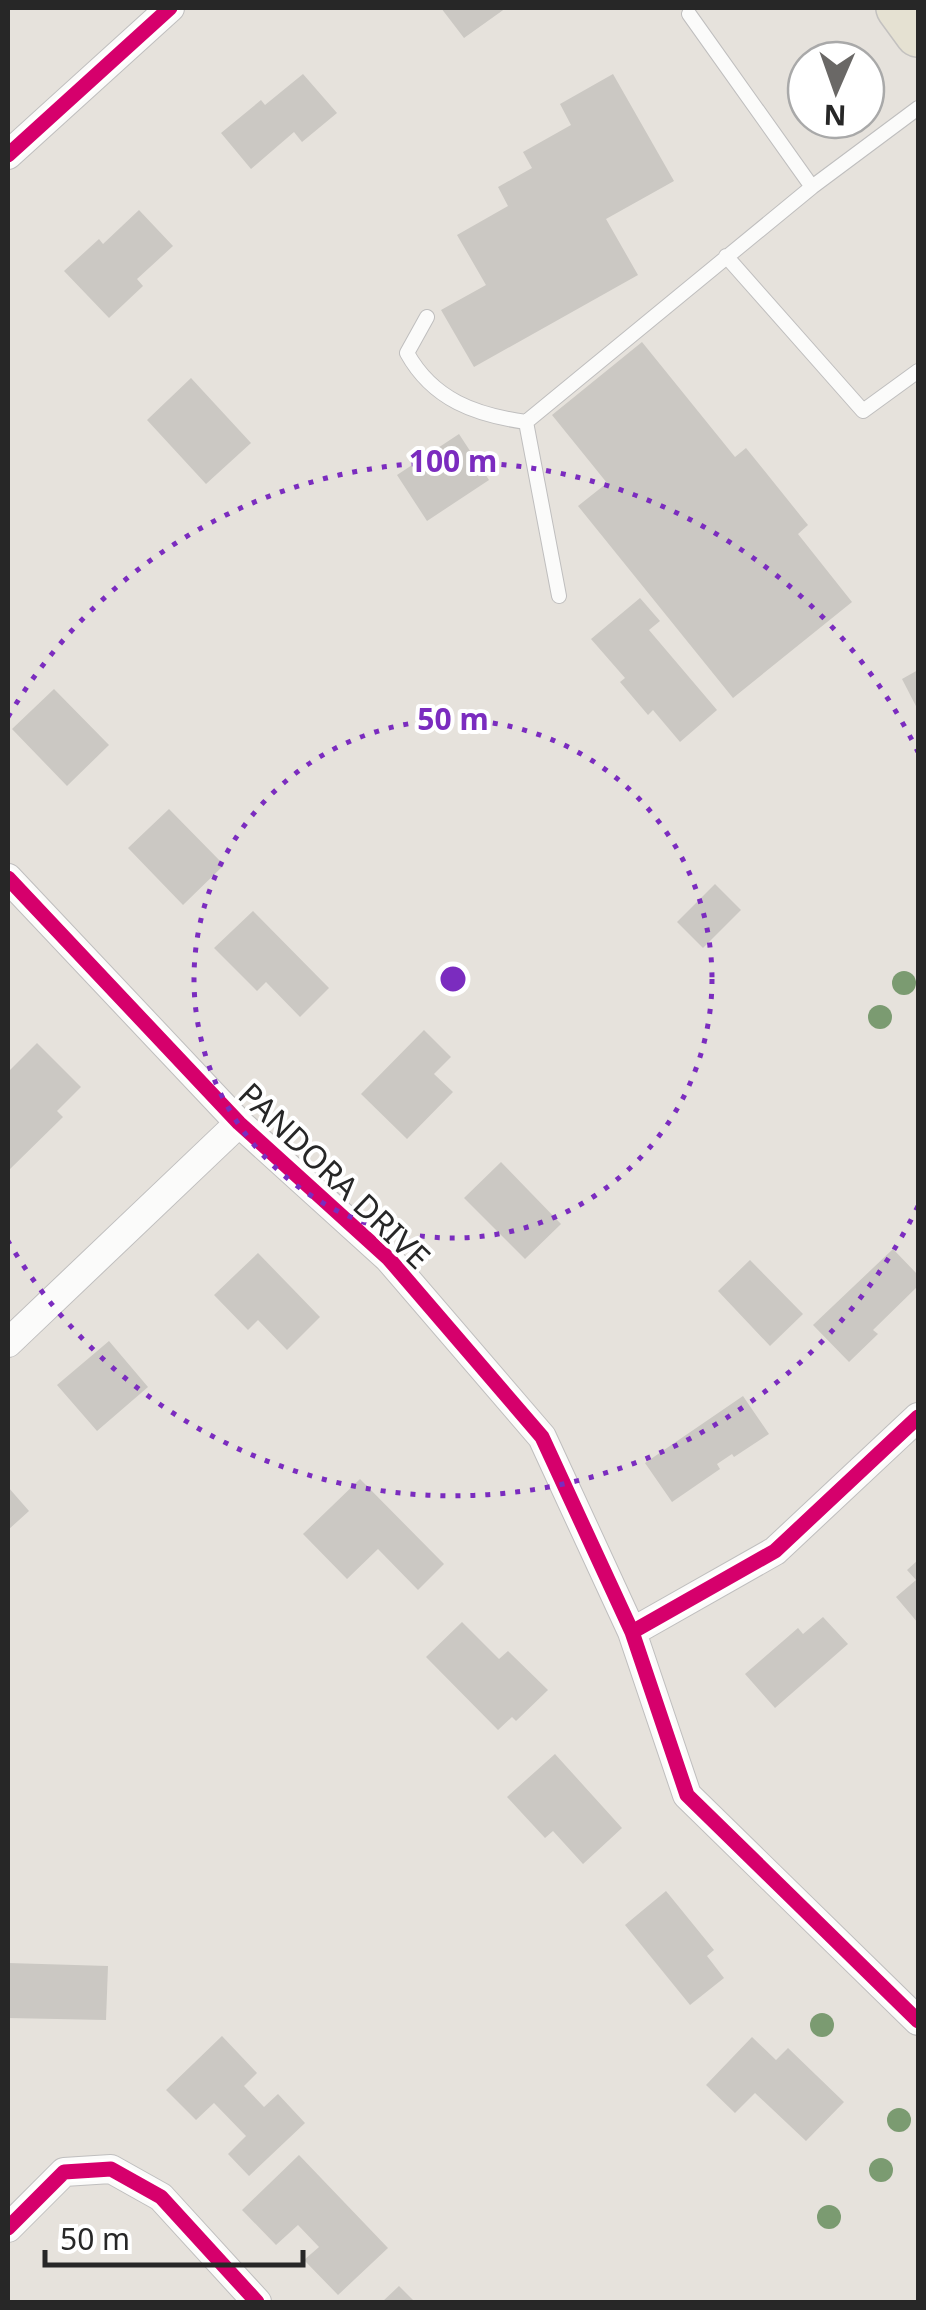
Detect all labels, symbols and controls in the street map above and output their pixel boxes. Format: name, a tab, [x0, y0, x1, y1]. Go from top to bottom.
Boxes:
north arrow	[786, 40, 886, 140]
text: N	[823, 97, 847, 135]
text: 100 m	[409, 440, 497, 481]
text: 50 m	[417, 698, 489, 739]
centre of rings	[435, 961, 471, 997]
street label: PANDORA DRIVE	[230, 1072, 440, 1278]
scale bar	[45, 2205, 302, 2267]
text: 50 m	[60, 2218, 130, 2259]

